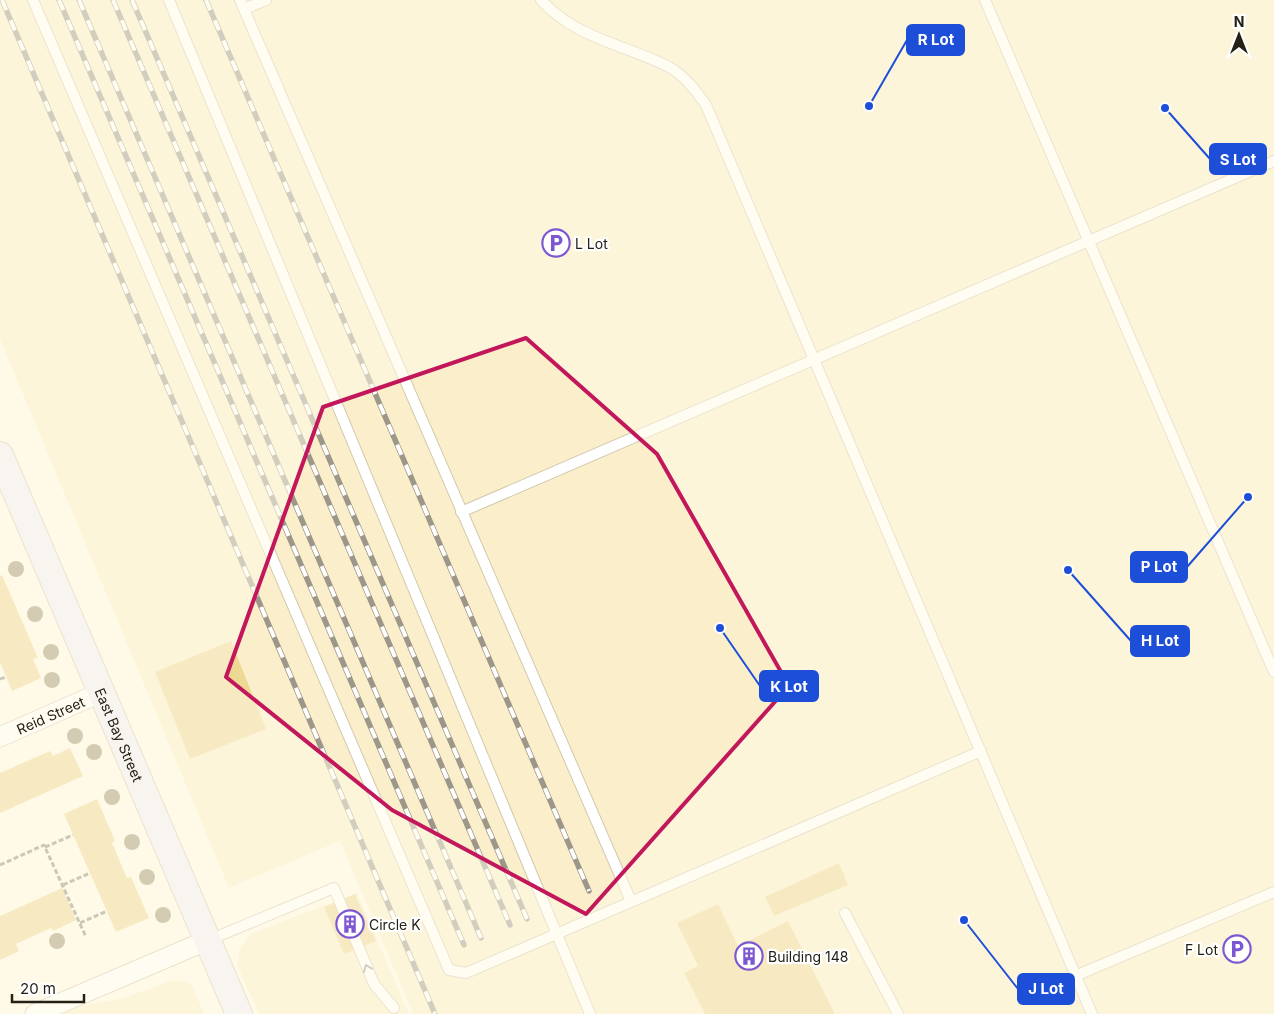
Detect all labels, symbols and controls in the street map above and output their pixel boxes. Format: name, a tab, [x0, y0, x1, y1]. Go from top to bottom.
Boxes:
north arrow	[1214, 10, 1264, 60]
text: N	[1234, 13, 1244, 30]
callout: R Lot	[907, 25, 964, 55]
text: R Lot	[918, 30, 955, 49]
callout: S Lot	[1210, 144, 1266, 174]
text: S Lot	[1220, 150, 1257, 169]
parking icon: L Lot	[541, 228, 571, 258]
place label: L Lot	[575, 235, 608, 252]
callout: P Lot	[1131, 552, 1187, 582]
text: P Lot	[1141, 557, 1178, 576]
callout: H Lot	[1131, 626, 1189, 656]
text: H Lot	[1141, 631, 1179, 650]
callout: K Lot	[760, 671, 818, 701]
text: K Lot	[770, 677, 808, 696]
street label: East Bay Street	[92, 685, 147, 784]
street label: Reid Street	[14, 692, 87, 737]
building icon: Circle K	[335, 909, 365, 939]
place label: Circle K	[369, 916, 421, 933]
parking icon: F Lot	[1222, 934, 1252, 964]
building icon: Building 148	[734, 941, 764, 971]
place label: F Lot	[1185, 941, 1218, 958]
place label: Building 148	[768, 948, 848, 965]
one-way arrow	[363, 964, 373, 972]
scale bar	[12, 972, 85, 1004]
callout: J Lot	[1018, 974, 1074, 1004]
text: 20 m	[20, 979, 56, 998]
text: J Lot	[1028, 979, 1064, 998]

